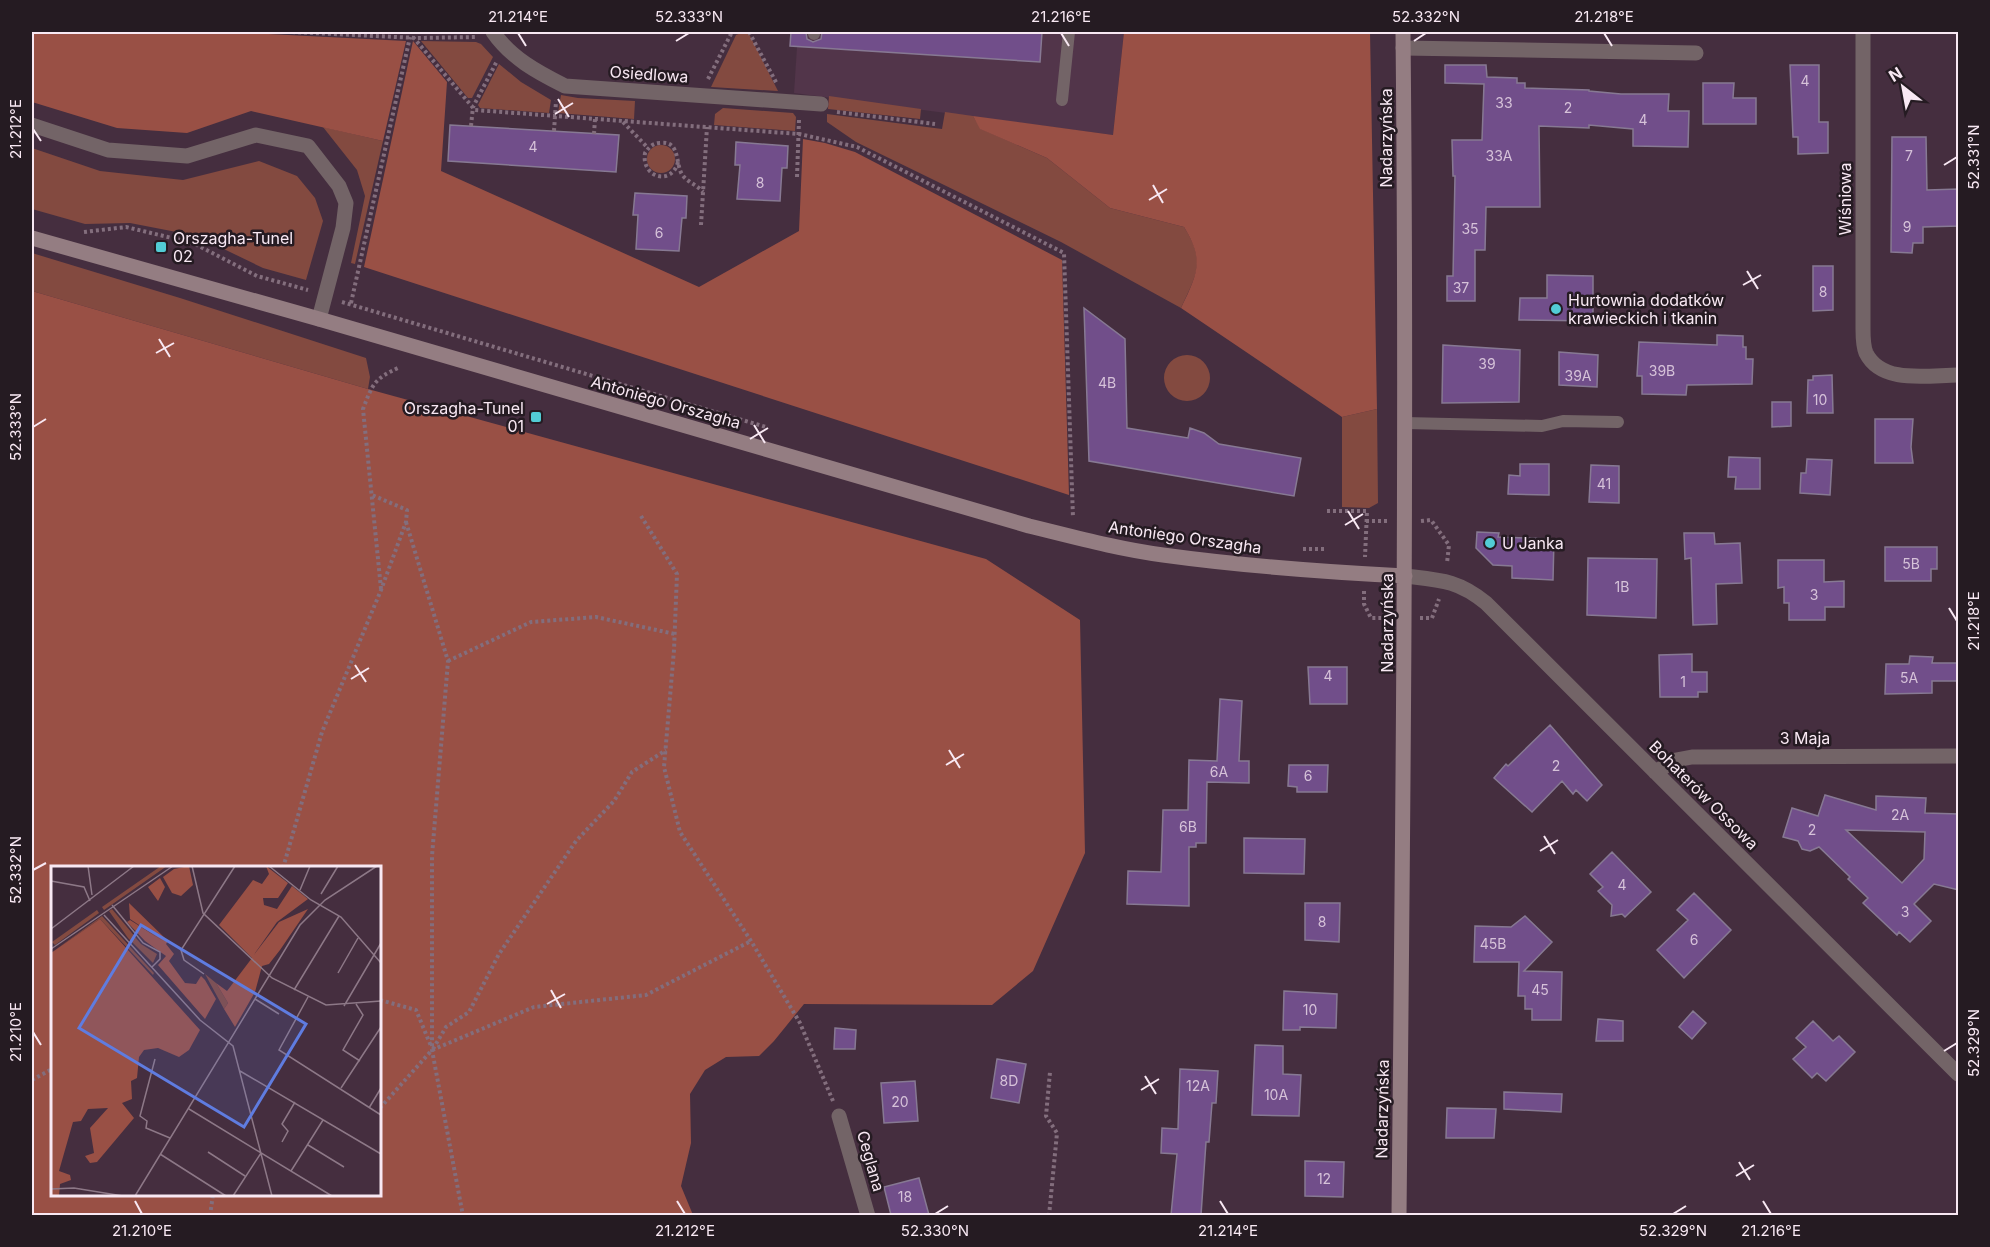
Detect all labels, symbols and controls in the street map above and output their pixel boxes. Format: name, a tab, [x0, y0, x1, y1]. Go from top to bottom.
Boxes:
text: 21.214°E	[488, 7, 548, 26]
text: 52.333°N	[655, 7, 723, 26]
text: 21.216°E	[1031, 7, 1091, 26]
text: 52.332°N	[1392, 7, 1460, 26]
text: 21.218°E	[1574, 7, 1634, 26]
north arrow	[1873, 57, 1933, 117]
street label: Osiedlowa	[609, 61, 689, 87]
text: N	[1885, 62, 1906, 86]
house number: 4	[1800, 72, 1810, 89]
street label: Nadarzyńska	[1376, 88, 1396, 188]
house number: 33	[1495, 94, 1513, 111]
text: 21.212°E	[6, 99, 25, 159]
house number: 2	[1564, 99, 1572, 116]
house number: 4	[1638, 111, 1648, 128]
text: 52.331°N	[1964, 125, 1983, 189]
house number: 4	[528, 138, 538, 155]
house number: 33A	[1486, 147, 1513, 164]
house number: 7	[1905, 147, 1913, 164]
street label: Wiśniowa	[1835, 163, 1855, 235]
house number: 8	[756, 174, 764, 191]
house number: 9	[1903, 218, 1911, 235]
house number: 35	[1461, 220, 1479, 237]
house number: 6	[655, 224, 663, 241]
place label: Orszagha-Tunel 02	[173, 228, 293, 266]
marker: Orszagha-Tunel 02	[154, 240, 168, 254]
house number: 37	[1453, 279, 1469, 296]
house number: 8	[1819, 283, 1827, 300]
place label: Hurtownia dodatków krawieckich i tkanin	[1568, 290, 1724, 328]
marker: Hurtownia dodatków krawieckich i tkanin	[1549, 302, 1563, 316]
house number: 39	[1478, 355, 1496, 372]
house number: 39B	[1649, 362, 1675, 379]
house number: 39A	[1565, 367, 1592, 384]
street label: Antoniego Orszagha	[589, 371, 743, 433]
house number: 4B	[1098, 374, 1116, 391]
house number: 10	[1813, 391, 1827, 408]
text: 52.333°N	[6, 393, 25, 461]
place label: Orszagha-Tunel 01	[404, 398, 524, 436]
marker: Orszagha-Tunel 01	[529, 410, 543, 424]
house number: 41	[1597, 475, 1611, 492]
street label: Antoniego Orszagha	[1107, 516, 1263, 558]
place label: U Janka	[1502, 533, 1564, 553]
marker: U Janka	[1483, 536, 1497, 550]
house number: 5B	[1902, 555, 1920, 572]
street label: Nadarzyńska	[1377, 573, 1397, 673]
house number: 1B	[1615, 578, 1629, 595]
house number: 3	[1810, 586, 1818, 603]
text: 21.218°E	[1964, 591, 1983, 651]
house number: 4	[1323, 667, 1333, 684]
house number: 5A	[1900, 669, 1918, 686]
house number: 1	[1680, 673, 1686, 690]
street label: 3 Maja	[1780, 728, 1830, 748]
street label: Bohaterów Ossowa	[1645, 736, 1763, 854]
house number: 2	[1552, 757, 1560, 774]
house number: 6A	[1210, 763, 1229, 780]
house number: 6	[1304, 767, 1312, 784]
house number: 2A	[1891, 806, 1909, 823]
house number: 6B	[1179, 818, 1197, 835]
house number: 2	[1808, 821, 1816, 838]
text: 52.332°N	[6, 836, 25, 904]
inset map	[51, 866, 381, 1196]
house number: 4	[1617, 876, 1627, 893]
house number: 3	[1901, 903, 1909, 920]
house number: 8	[1318, 913, 1326, 930]
house number: 6	[1690, 931, 1698, 948]
house number: 45B	[1480, 935, 1506, 952]
house number: 45	[1531, 981, 1549, 998]
house number: 10	[1303, 1001, 1317, 1018]
text: 21.210°E	[6, 1002, 25, 1062]
text: 52.329°N	[1964, 1009, 1983, 1077]
street label: Nadarzyńska	[1371, 1059, 1393, 1159]
house number: 8D	[1000, 1072, 1018, 1089]
house number: 12A	[1186, 1077, 1210, 1094]
house number: 10A	[1264, 1086, 1288, 1103]
house number: 20	[891, 1093, 909, 1110]
street label: Ceglana	[853, 1128, 889, 1194]
house number: 12	[1317, 1170, 1331, 1187]
house number: 18	[898, 1188, 912, 1205]
text: 21.210°E	[112, 1221, 172, 1240]
text: 21.212°E	[655, 1221, 715, 1240]
text: 52.330°N	[901, 1221, 969, 1240]
text: 21.214°E	[1198, 1221, 1258, 1240]
text: 52.329°N	[1639, 1221, 1707, 1240]
text: 21.216°E	[1741, 1221, 1801, 1240]

